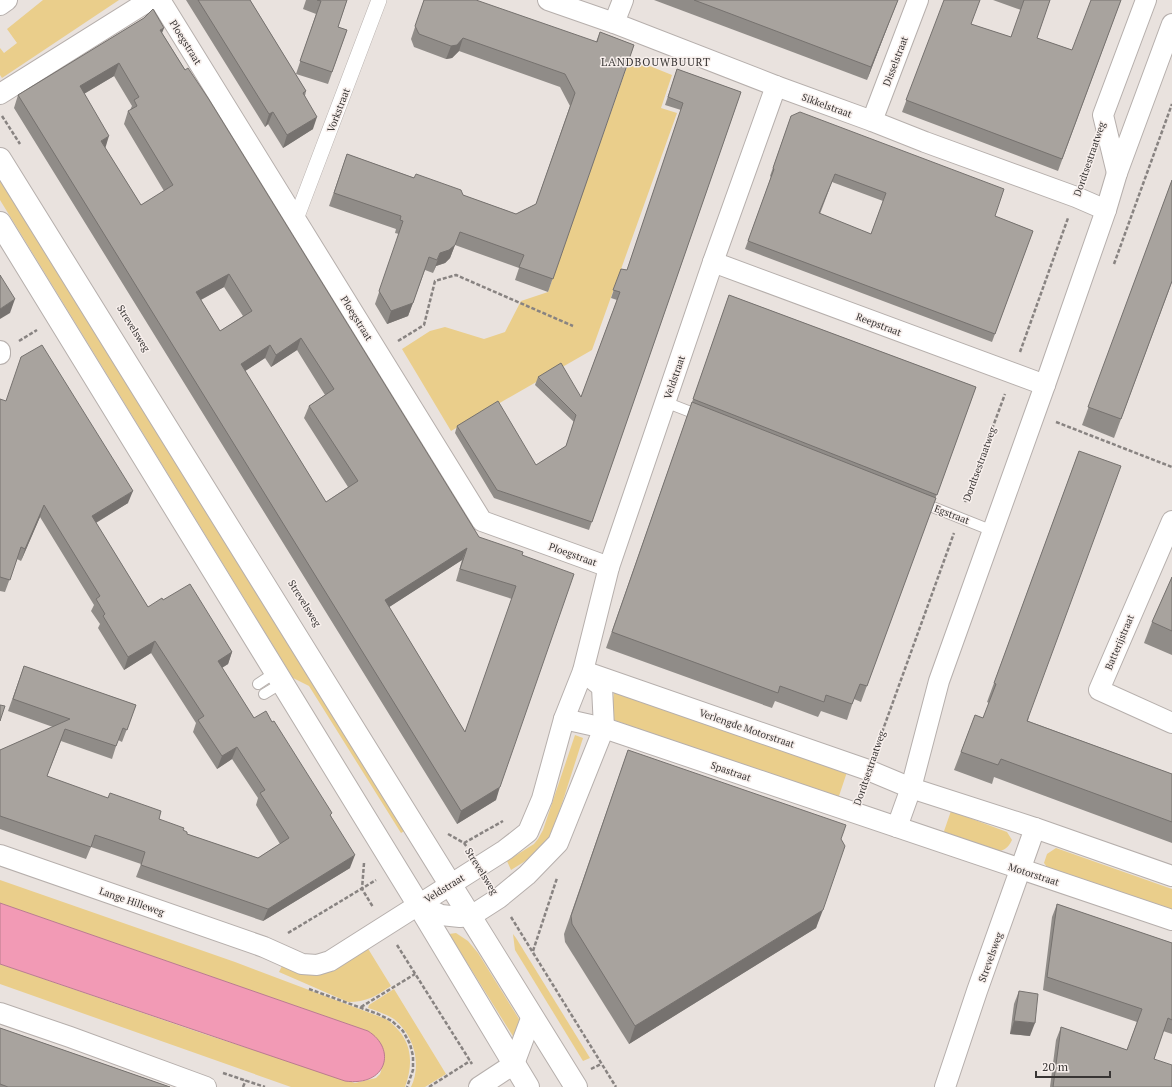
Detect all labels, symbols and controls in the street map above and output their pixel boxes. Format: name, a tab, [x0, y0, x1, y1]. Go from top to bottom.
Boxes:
street label: Ploegstraat	[167, 17, 205, 67]
street label: Disselstraat	[880, 34, 911, 88]
district label: LANDBOUWBUURT	[601, 55, 711, 69]
street label: Vorkstraat	[324, 86, 353, 134]
street label: Sikkelstraat	[800, 90, 854, 121]
street label: Dordtsestraatweg	[1071, 119, 1109, 198]
street label: Ploegstraat	[338, 293, 376, 343]
street label: Strevelsweg	[114, 303, 153, 355]
street label: Reepstraat	[854, 310, 904, 339]
street label: Veldstraat	[661, 353, 688, 401]
street label: Dordtsestraatweg	[960, 425, 999, 503]
street label: Egstraat	[932, 502, 972, 527]
street label: Ploegstraat	[547, 540, 599, 569]
street label: Strevelsweg	[285, 578, 324, 630]
street label: Batterijstraat	[1102, 612, 1137, 672]
street label: Verlengde Motorstraat	[697, 706, 796, 751]
street label: Dordtsestraatweg	[851, 728, 889, 807]
street label: Spastraat	[709, 759, 753, 785]
street label: Strevelsweg	[462, 846, 501, 898]
street label: Motorstraat	[1007, 860, 1061, 889]
street label: Veldstraat	[422, 871, 467, 906]
street label: Lange Hilleweg	[98, 884, 167, 919]
street label: Strevelsweg	[975, 930, 1006, 984]
scale bar	[1036, 1053, 1110, 1079]
text: 20 m	[1042, 1059, 1069, 1074]

